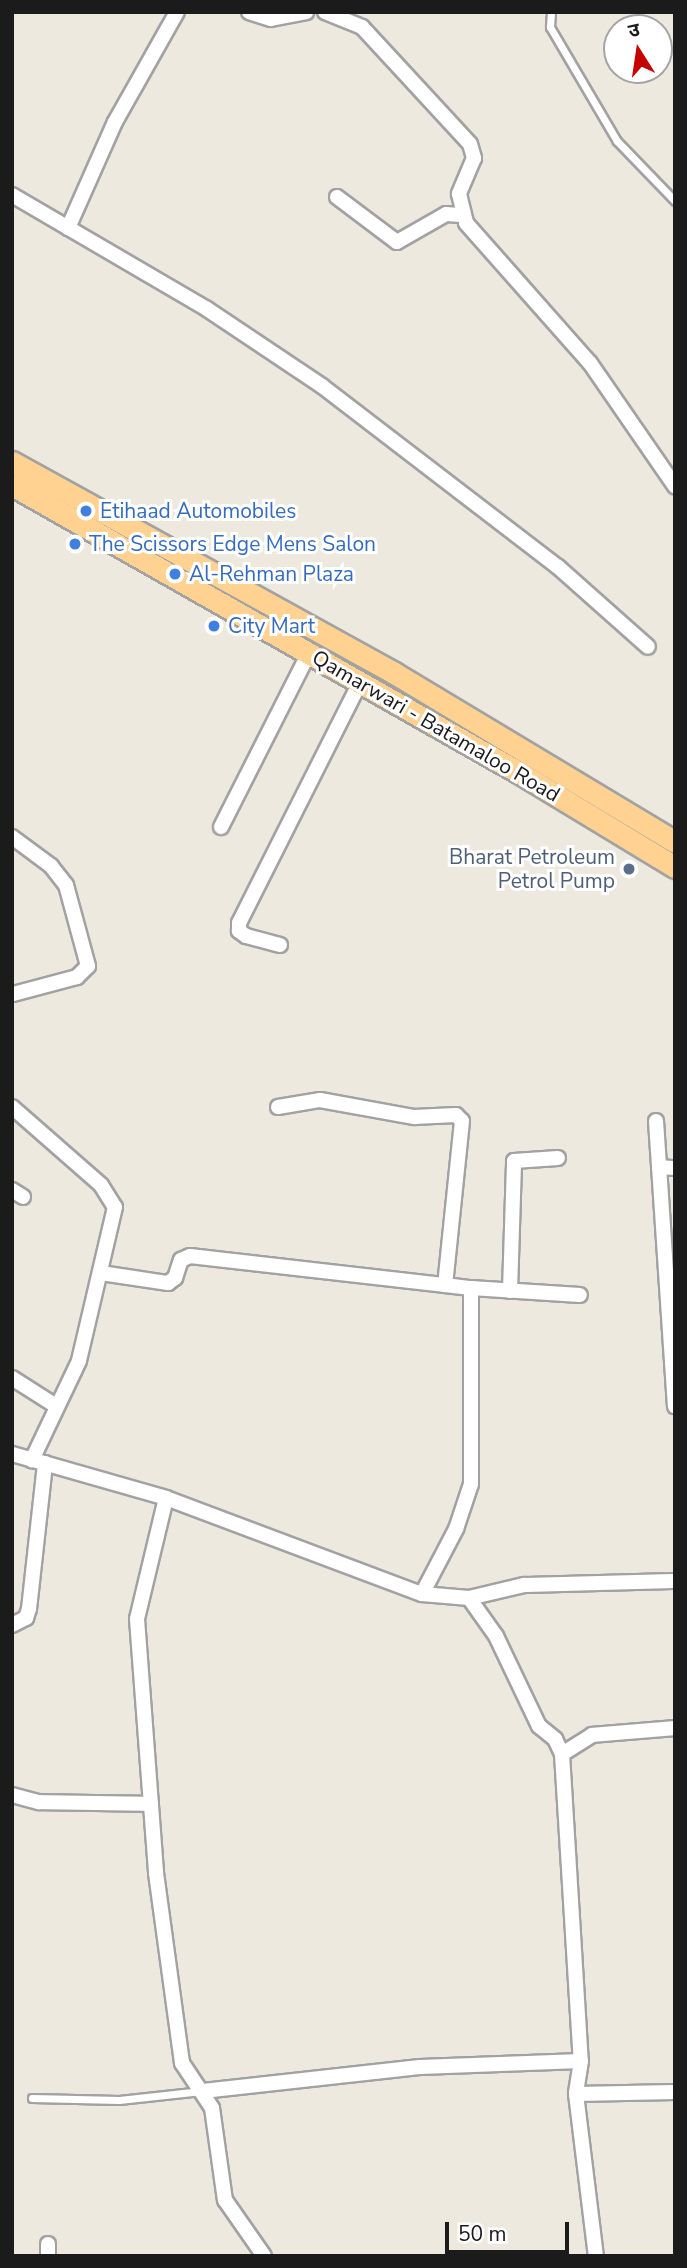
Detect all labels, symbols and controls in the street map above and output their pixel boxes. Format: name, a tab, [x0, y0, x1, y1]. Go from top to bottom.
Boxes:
north arrow	[603, 14, 673, 84]
text: उ	[626, 17, 642, 44]
place label: Etihaad Automobiles	[100, 498, 296, 524]
marker: Etihaad Automobiles	[78, 503, 94, 519]
place label: The Scissors Edge Mens Salon	[89, 531, 376, 557]
marker: The Scissors Edge Mens Salon	[67, 536, 83, 552]
place label: Al-Rehman Plaza	[189, 561, 354, 587]
marker: Al-Rehman Plaza	[167, 566, 183, 582]
place label: City Mart	[228, 613, 315, 639]
marker: City Mart	[206, 618, 222, 634]
street label: Qamarwari - Batamaloo Road	[308, 645, 564, 807]
place label: Bharat Petroleum Petrol Pump	[449, 844, 615, 894]
marker: Bharat Petroleum Petrol Pump	[621, 861, 637, 877]
scale bar	[449, 2208, 573, 2252]
text: 50 m	[458, 2220, 507, 2248]

